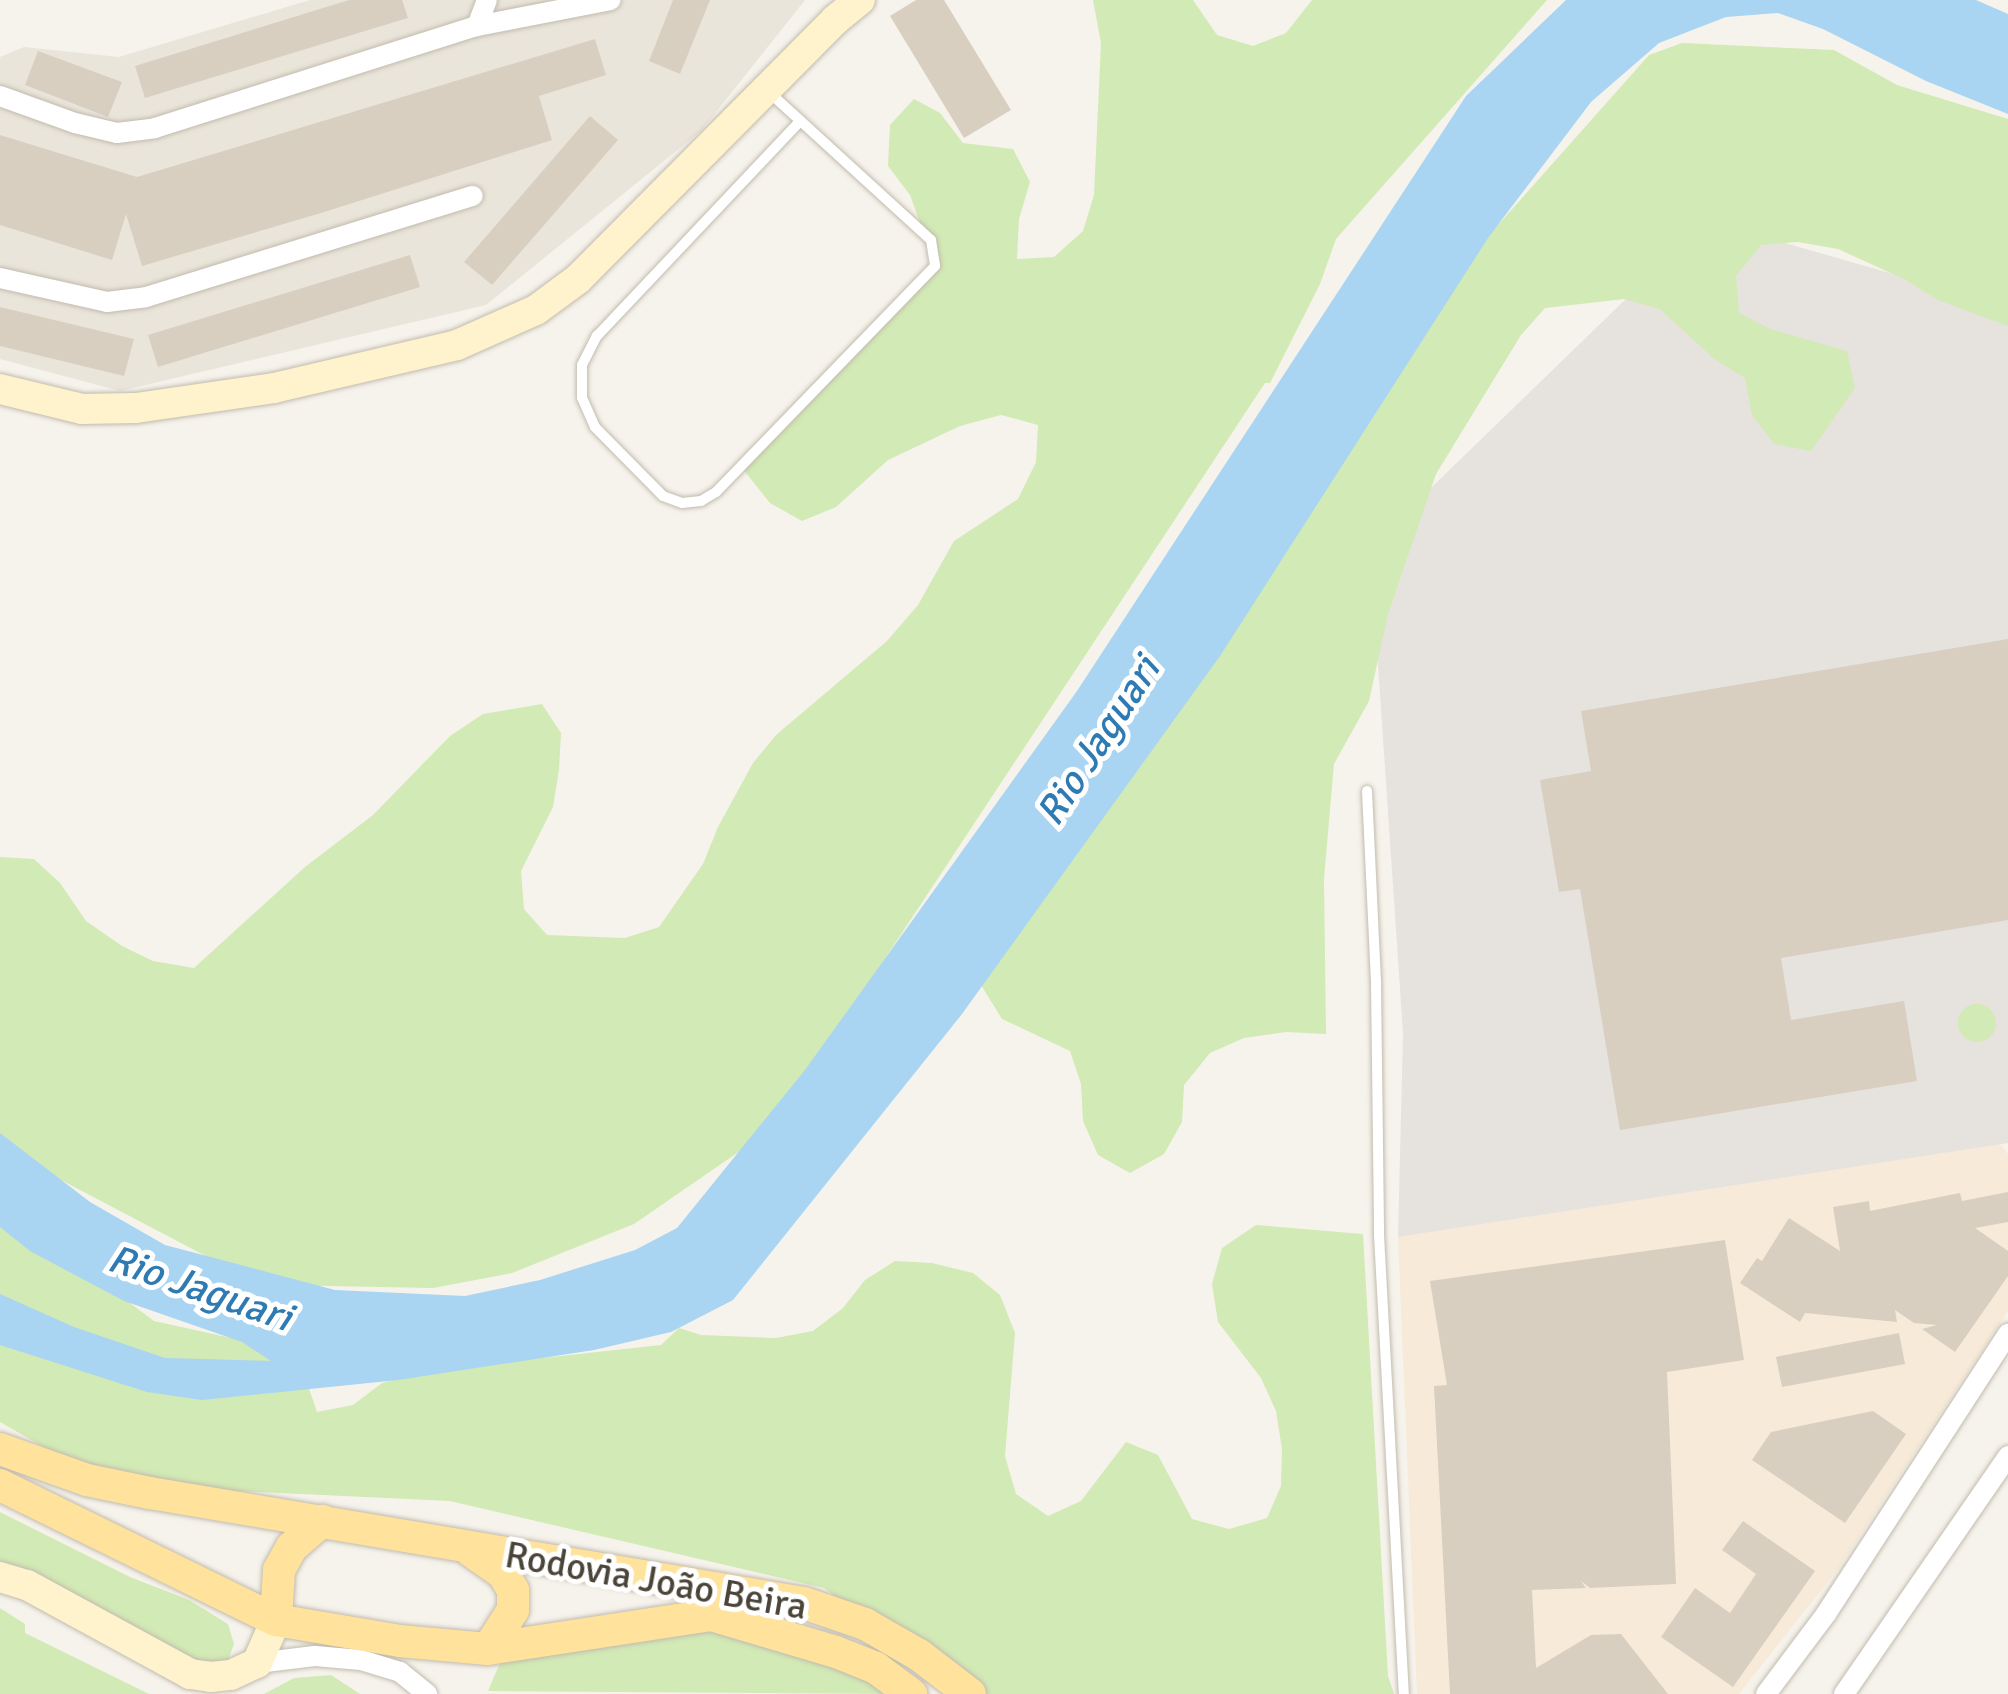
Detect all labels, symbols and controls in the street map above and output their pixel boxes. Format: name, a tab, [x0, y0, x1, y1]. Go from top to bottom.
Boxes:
water label: Rio Jaguari	[1026, 648, 1170, 834]
water label: Rio Jaguari	[102, 1234, 298, 1342]
street label: Rodovia João Beira	[502, 1532, 810, 1630]

